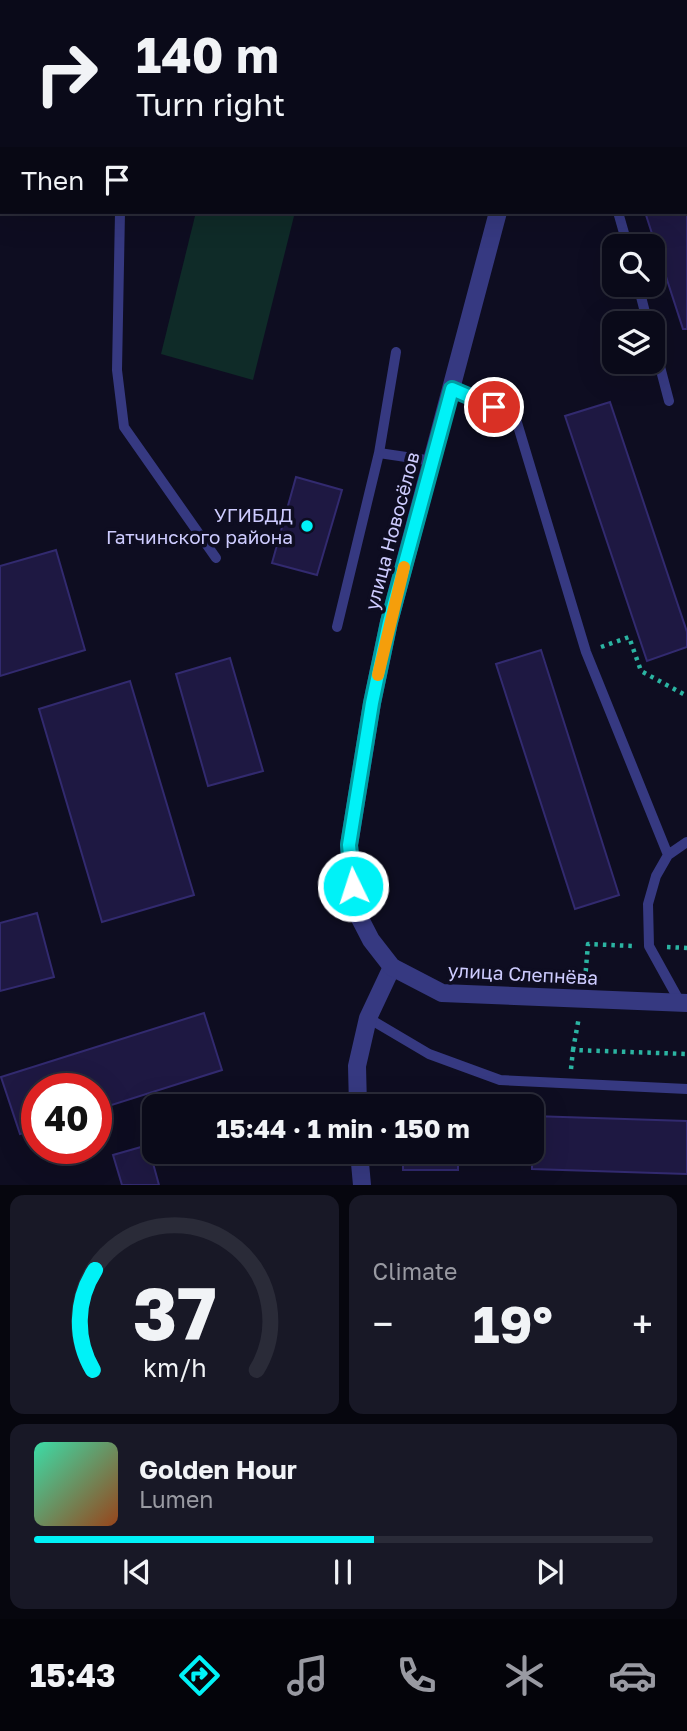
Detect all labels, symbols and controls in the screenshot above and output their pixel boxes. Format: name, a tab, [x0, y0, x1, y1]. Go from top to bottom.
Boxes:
text: 140 m	[136, 25, 279, 84]
icon: right	[21, 28, 112, 119]
text: Turn right	[136, 85, 285, 123]
icon: arrive	[98, 161, 136, 199]
text: Then	[21, 165, 84, 196]
map controls	[602, 234, 665, 374]
button: search	[602, 234, 665, 297]
button: layers	[602, 311, 665, 374]
pin	[464, 377, 524, 437]
icon: arrive	[475, 388, 513, 426]
street label: улица Новосёлов	[359, 449, 424, 612]
place label: УГИБДД Гатчинского района	[106, 503, 293, 548]
marker: УГИБДД Гатчинского района	[299, 518, 315, 534]
position arrow	[316, 849, 390, 923]
street label: улица Слепнёва	[447, 958, 599, 989]
speed limit sign: 40	[21, 1073, 112, 1164]
text: 15:44 · 1 min · 150 m	[216, 1113, 470, 1144]
text: Climate	[373, 1257, 457, 1285]
text: 37	[132, 1270, 216, 1357]
text: 19°	[473, 1292, 553, 1354]
text: −	[373, 1301, 393, 1346]
text: +	[632, 1301, 653, 1346]
text: km/h	[142, 1352, 206, 1383]
text: Golden Hour	[139, 1454, 297, 1485]
text: Lumen	[139, 1485, 213, 1513]
icon: previous	[118, 1553, 156, 1591]
icon: pause	[324, 1553, 362, 1591]
icon: next	[531, 1553, 569, 1591]
icon: directions	[175, 1651, 224, 1700]
icon: music	[283, 1651, 332, 1700]
icon: phone	[392, 1651, 441, 1700]
icon: climate	[500, 1651, 549, 1700]
icon: car	[608, 1651, 657, 1700]
text: 15:43	[30, 1656, 115, 1694]

